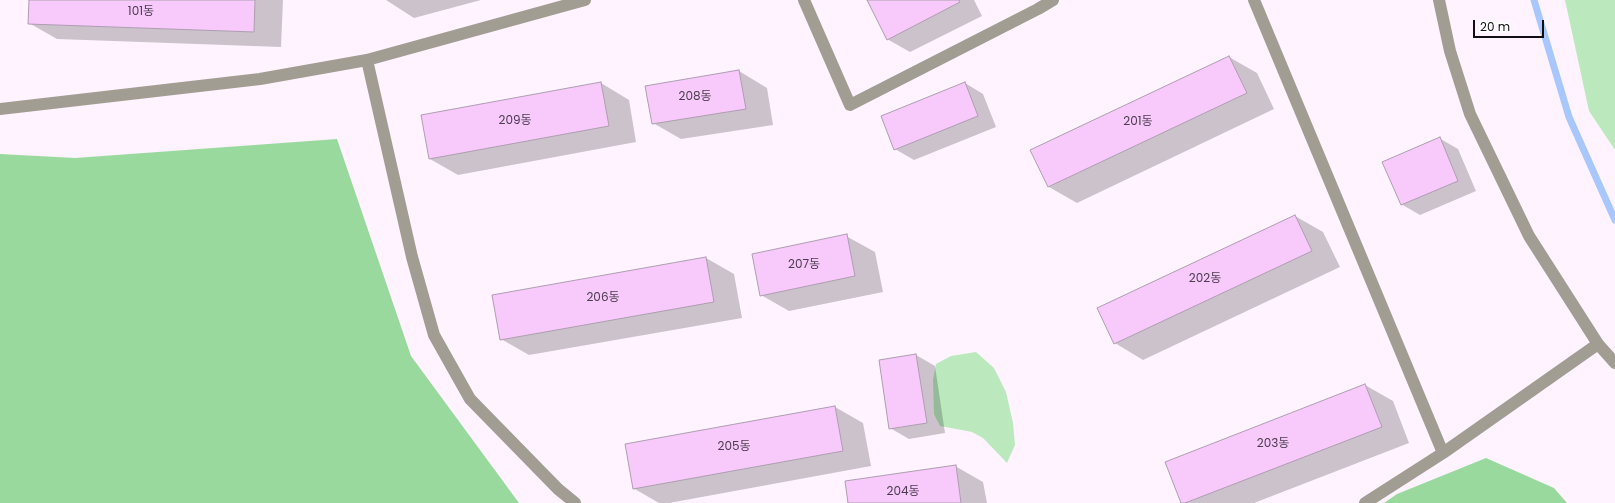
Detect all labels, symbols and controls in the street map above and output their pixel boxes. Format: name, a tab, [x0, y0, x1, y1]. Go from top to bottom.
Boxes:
house number: 101동	[128, 5, 154, 19]
scale bar	[1475, 12, 1546, 38]
text: 20 m	[1480, 18, 1510, 35]
house number: 208동	[678, 90, 712, 104]
house number: 209동	[498, 114, 532, 128]
house number: 201동	[1123, 115, 1153, 129]
house number: 207동	[788, 258, 820, 272]
house number: 202동	[1189, 272, 1221, 286]
house number: 206동	[586, 291, 620, 305]
house number: 203동	[1257, 437, 1289, 451]
house number: 205동	[717, 440, 751, 454]
house number: 204동	[886, 485, 920, 499]

